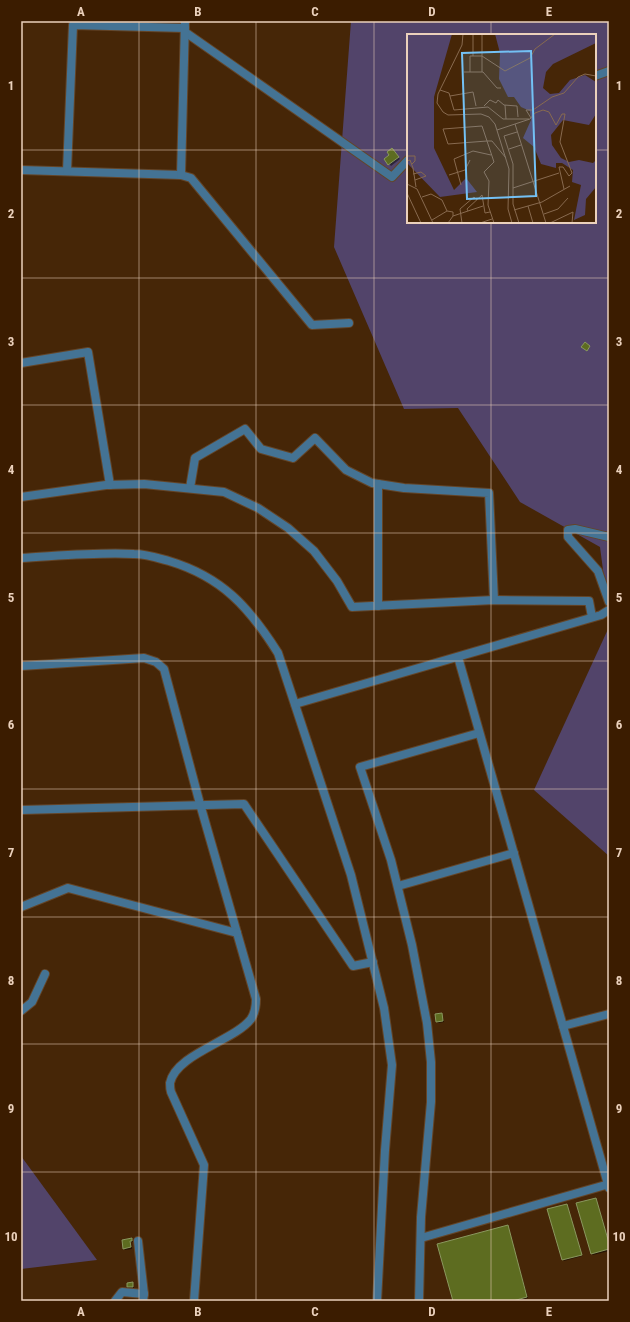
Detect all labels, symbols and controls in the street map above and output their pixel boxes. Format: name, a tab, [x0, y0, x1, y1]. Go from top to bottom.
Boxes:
text: A	[77, 4, 85, 19]
text: B	[194, 4, 202, 19]
text: C	[311, 4, 319, 19]
text: D	[428, 4, 436, 19]
text: E	[546, 4, 553, 19]
inset map	[407, 34, 596, 223]
text: 1	[8, 78, 14, 93]
text: 1	[616, 78, 622, 93]
text: 2	[8, 206, 15, 221]
text: 2	[616, 206, 623, 221]
text: 3	[8, 334, 14, 349]
text: 3	[616, 334, 622, 349]
text: 4	[8, 462, 15, 477]
text: 4	[616, 462, 623, 477]
text: 5	[8, 590, 15, 605]
text: 5	[616, 590, 623, 605]
text: 6	[8, 717, 15, 732]
text: 6	[616, 717, 623, 732]
text: 7	[8, 845, 15, 860]
text: 7	[616, 845, 623, 860]
text: 8	[8, 973, 14, 988]
text: 8	[616, 973, 622, 988]
text: 9	[8, 1101, 14, 1116]
text: 9	[616, 1101, 622, 1116]
text: 10	[4, 1229, 18, 1244]
text: 10	[612, 1229, 626, 1244]
text: A	[77, 1304, 85, 1319]
text: B	[194, 1304, 202, 1319]
text: C	[311, 1304, 319, 1319]
text: D	[428, 1304, 436, 1319]
text: E	[546, 1304, 553, 1319]

